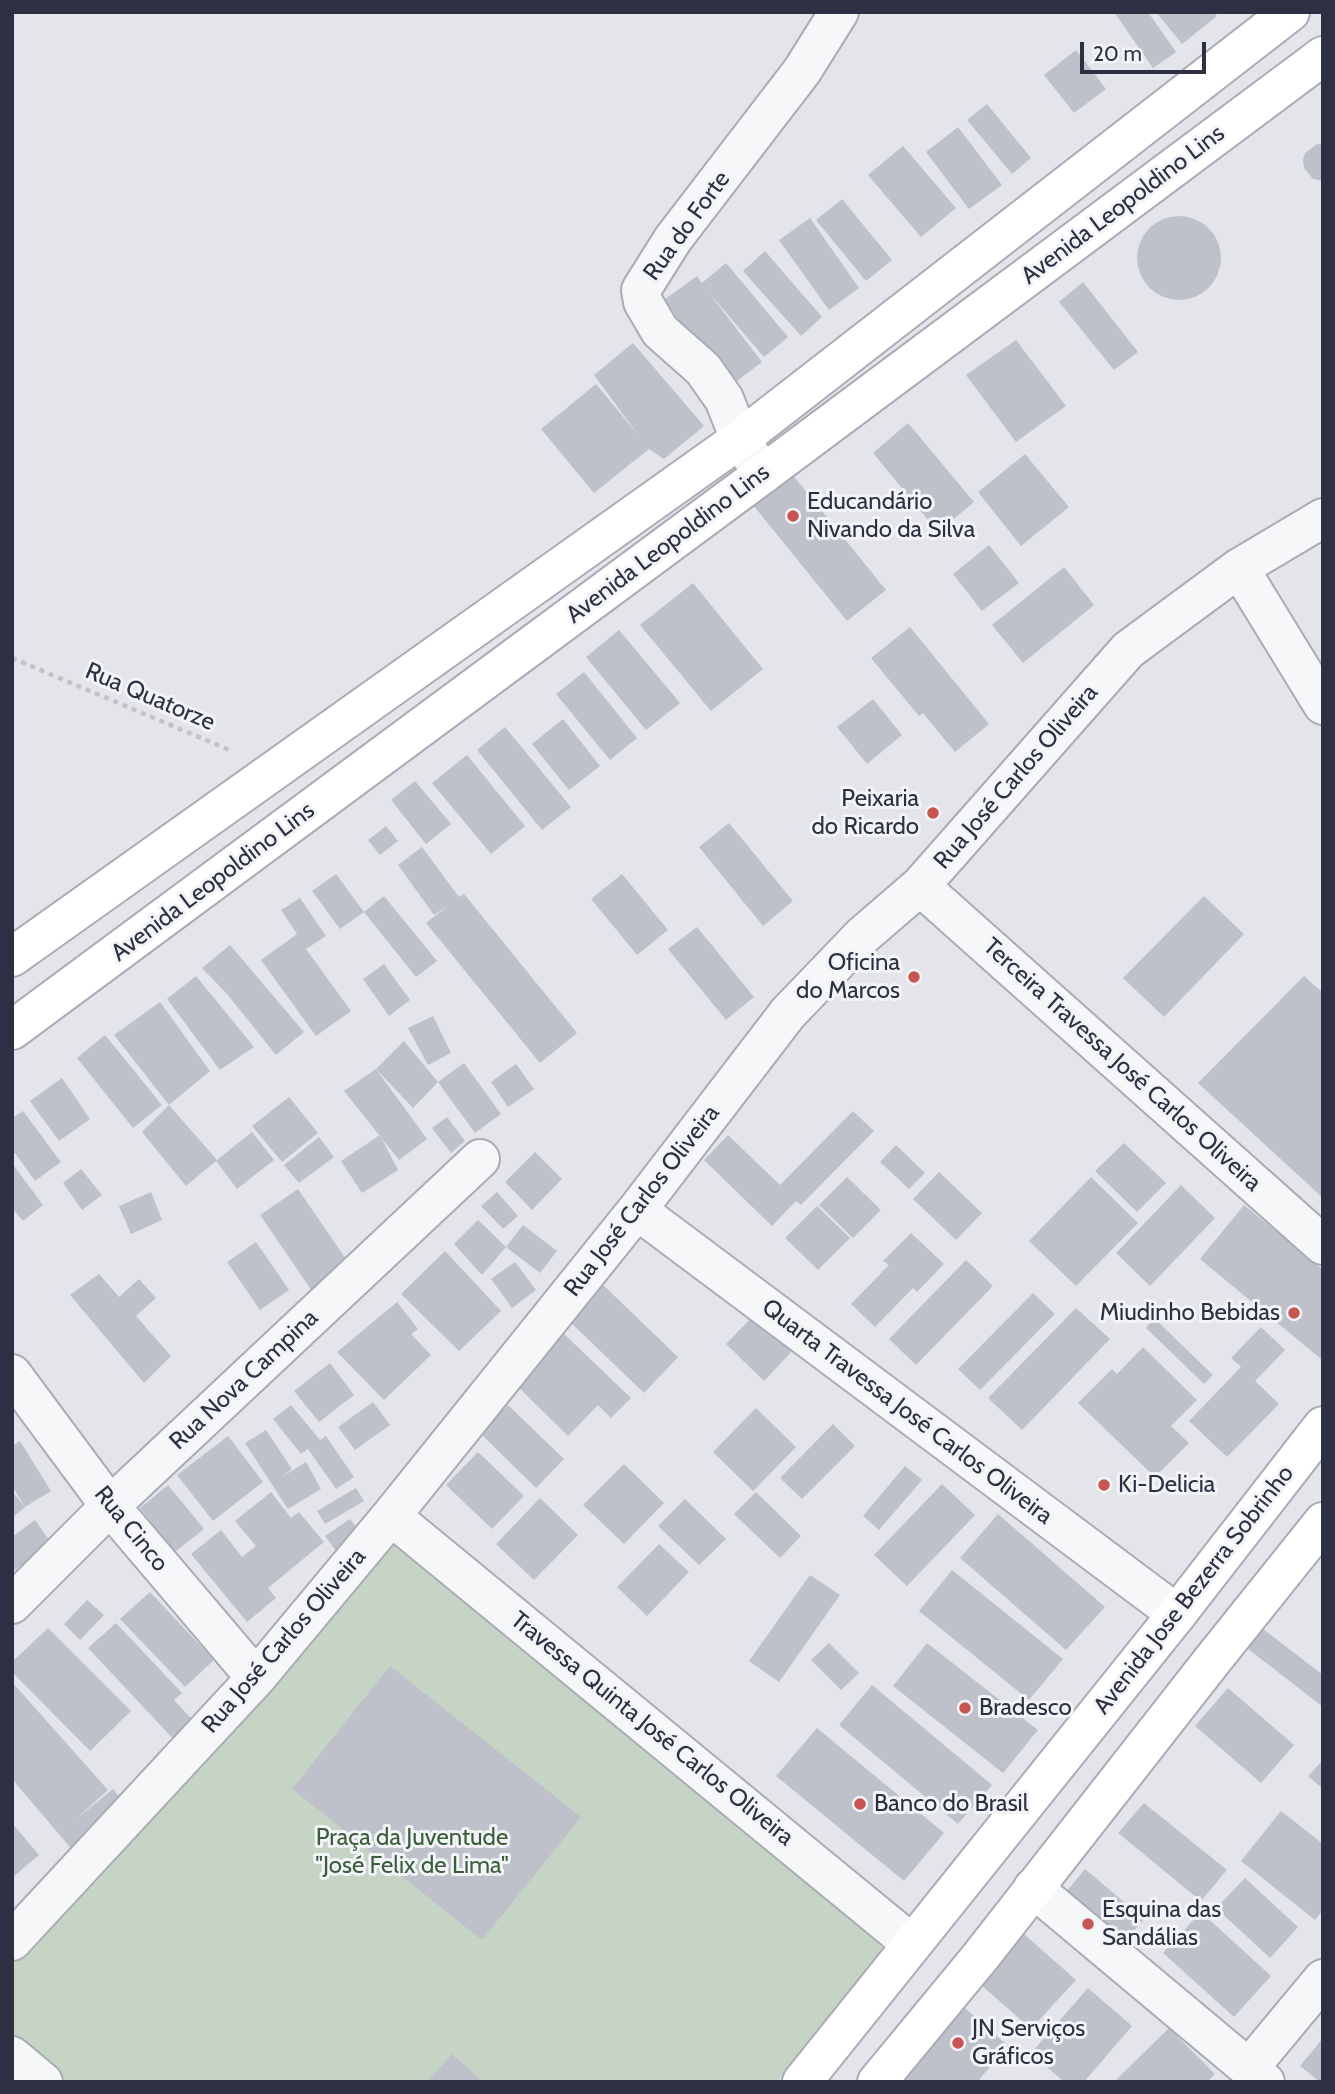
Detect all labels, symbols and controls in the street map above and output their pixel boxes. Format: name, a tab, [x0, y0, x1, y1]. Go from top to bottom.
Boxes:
scale bar	[1083, 28, 1209, 72]
text: 20 m	[1093, 41, 1142, 66]
street label: Avenida Leopoldino Lins	[1016, 119, 1230, 291]
street label: Rua do Forte	[638, 166, 736, 286]
street label: Avenida Leopoldino Lins	[561, 458, 775, 630]
place label: Educandário Nivando da Silva	[807, 488, 975, 544]
marker: Educandário Nivando da Silva	[785, 508, 801, 524]
street label: Rua Quatorze	[81, 657, 219, 737]
street label: Rua José Carlos Oliveira	[928, 679, 1104, 875]
place label: Peixaria do Ricardo	[811, 785, 919, 841]
street label: Avenida Leopoldino Lins	[106, 796, 320, 968]
marker: Peixaria do Ricardo	[925, 805, 941, 821]
street label: Terceira Travessa José Carlos Oliveira	[977, 932, 1267, 1198]
place label: Oficina do Marcos	[796, 949, 900, 1005]
marker: Oficina do Marcos	[906, 969, 922, 985]
street label: Rua José Carlos Oliveira	[558, 1099, 726, 1303]
street label: Quarta Travessa José Carlos Oliveira	[756, 1293, 1058, 1531]
place label: Miudinho Bebidas	[1100, 1299, 1280, 1327]
street label: Rua Nova Campina	[164, 1304, 324, 1456]
marker: Miudinho Bebidas	[1286, 1305, 1302, 1321]
street label: Avenida Jose Bezerra Sobrinho	[1088, 1460, 1300, 1720]
place label: Ki-Delicia	[1118, 1471, 1215, 1499]
marker: Ki-Delicia	[1096, 1477, 1112, 1493]
street label: Rua Cinco	[88, 1480, 174, 1578]
street label: Rua José Carlos Oliveira	[196, 1543, 372, 1739]
street label: Travessa Quinta José Carlos Oliveira	[505, 1606, 799, 1852]
place label: Bradesco	[979, 1694, 1072, 1722]
marker: Bradesco	[957, 1700, 973, 1716]
place label: Banco do Brasil	[874, 1790, 1028, 1818]
marker: Banco do Brasil	[852, 1796, 868, 1812]
park label: Praça da Juventude "José Felix de Lima"	[315, 1824, 509, 1880]
place label: Esquina das Sandálias	[1102, 1896, 1221, 1952]
marker: Esquina das Sandálias	[1080, 1916, 1096, 1932]
place label: JN Serviços Gráficos	[972, 2015, 1085, 2071]
marker: JN Serviços Gráficos	[950, 2035, 966, 2051]

